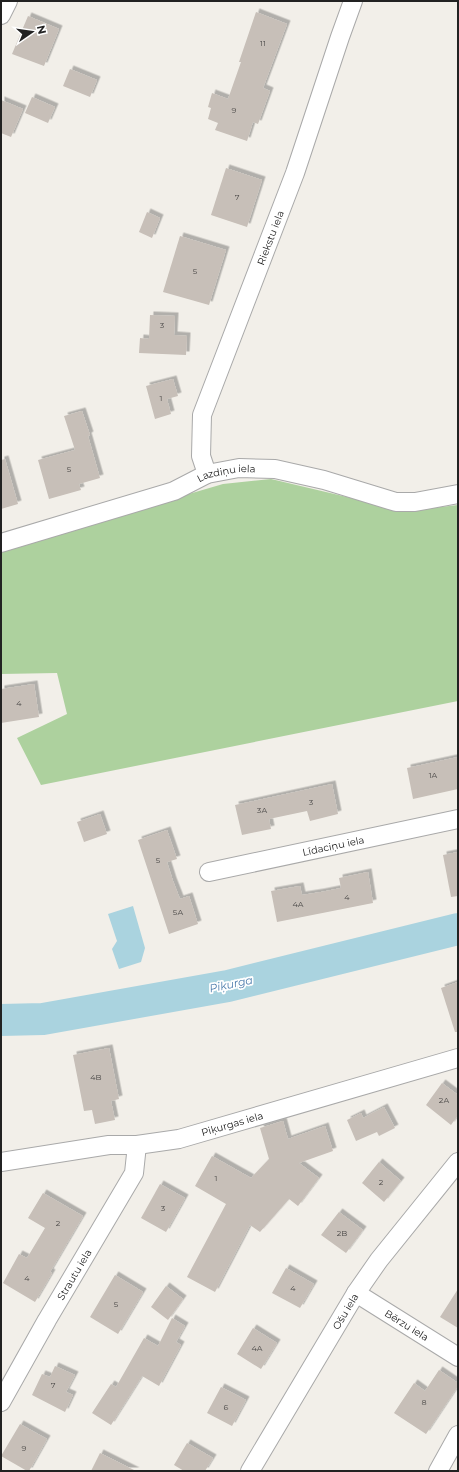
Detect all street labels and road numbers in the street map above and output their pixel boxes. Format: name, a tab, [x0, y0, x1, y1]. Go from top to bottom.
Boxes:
street label: Riekstu iela	[254, 209, 287, 267]
street label: Lazdiņu iela	[195, 462, 256, 485]
street label: Līdaciņu iela	[301, 833, 365, 859]
street label: Piķurgas iela	[200, 1109, 265, 1139]
street label: Strautu iela	[54, 1247, 95, 1303]
street label: Ošu iela	[330, 1291, 361, 1332]
street label: Bērzu iela	[382, 1307, 431, 1344]

